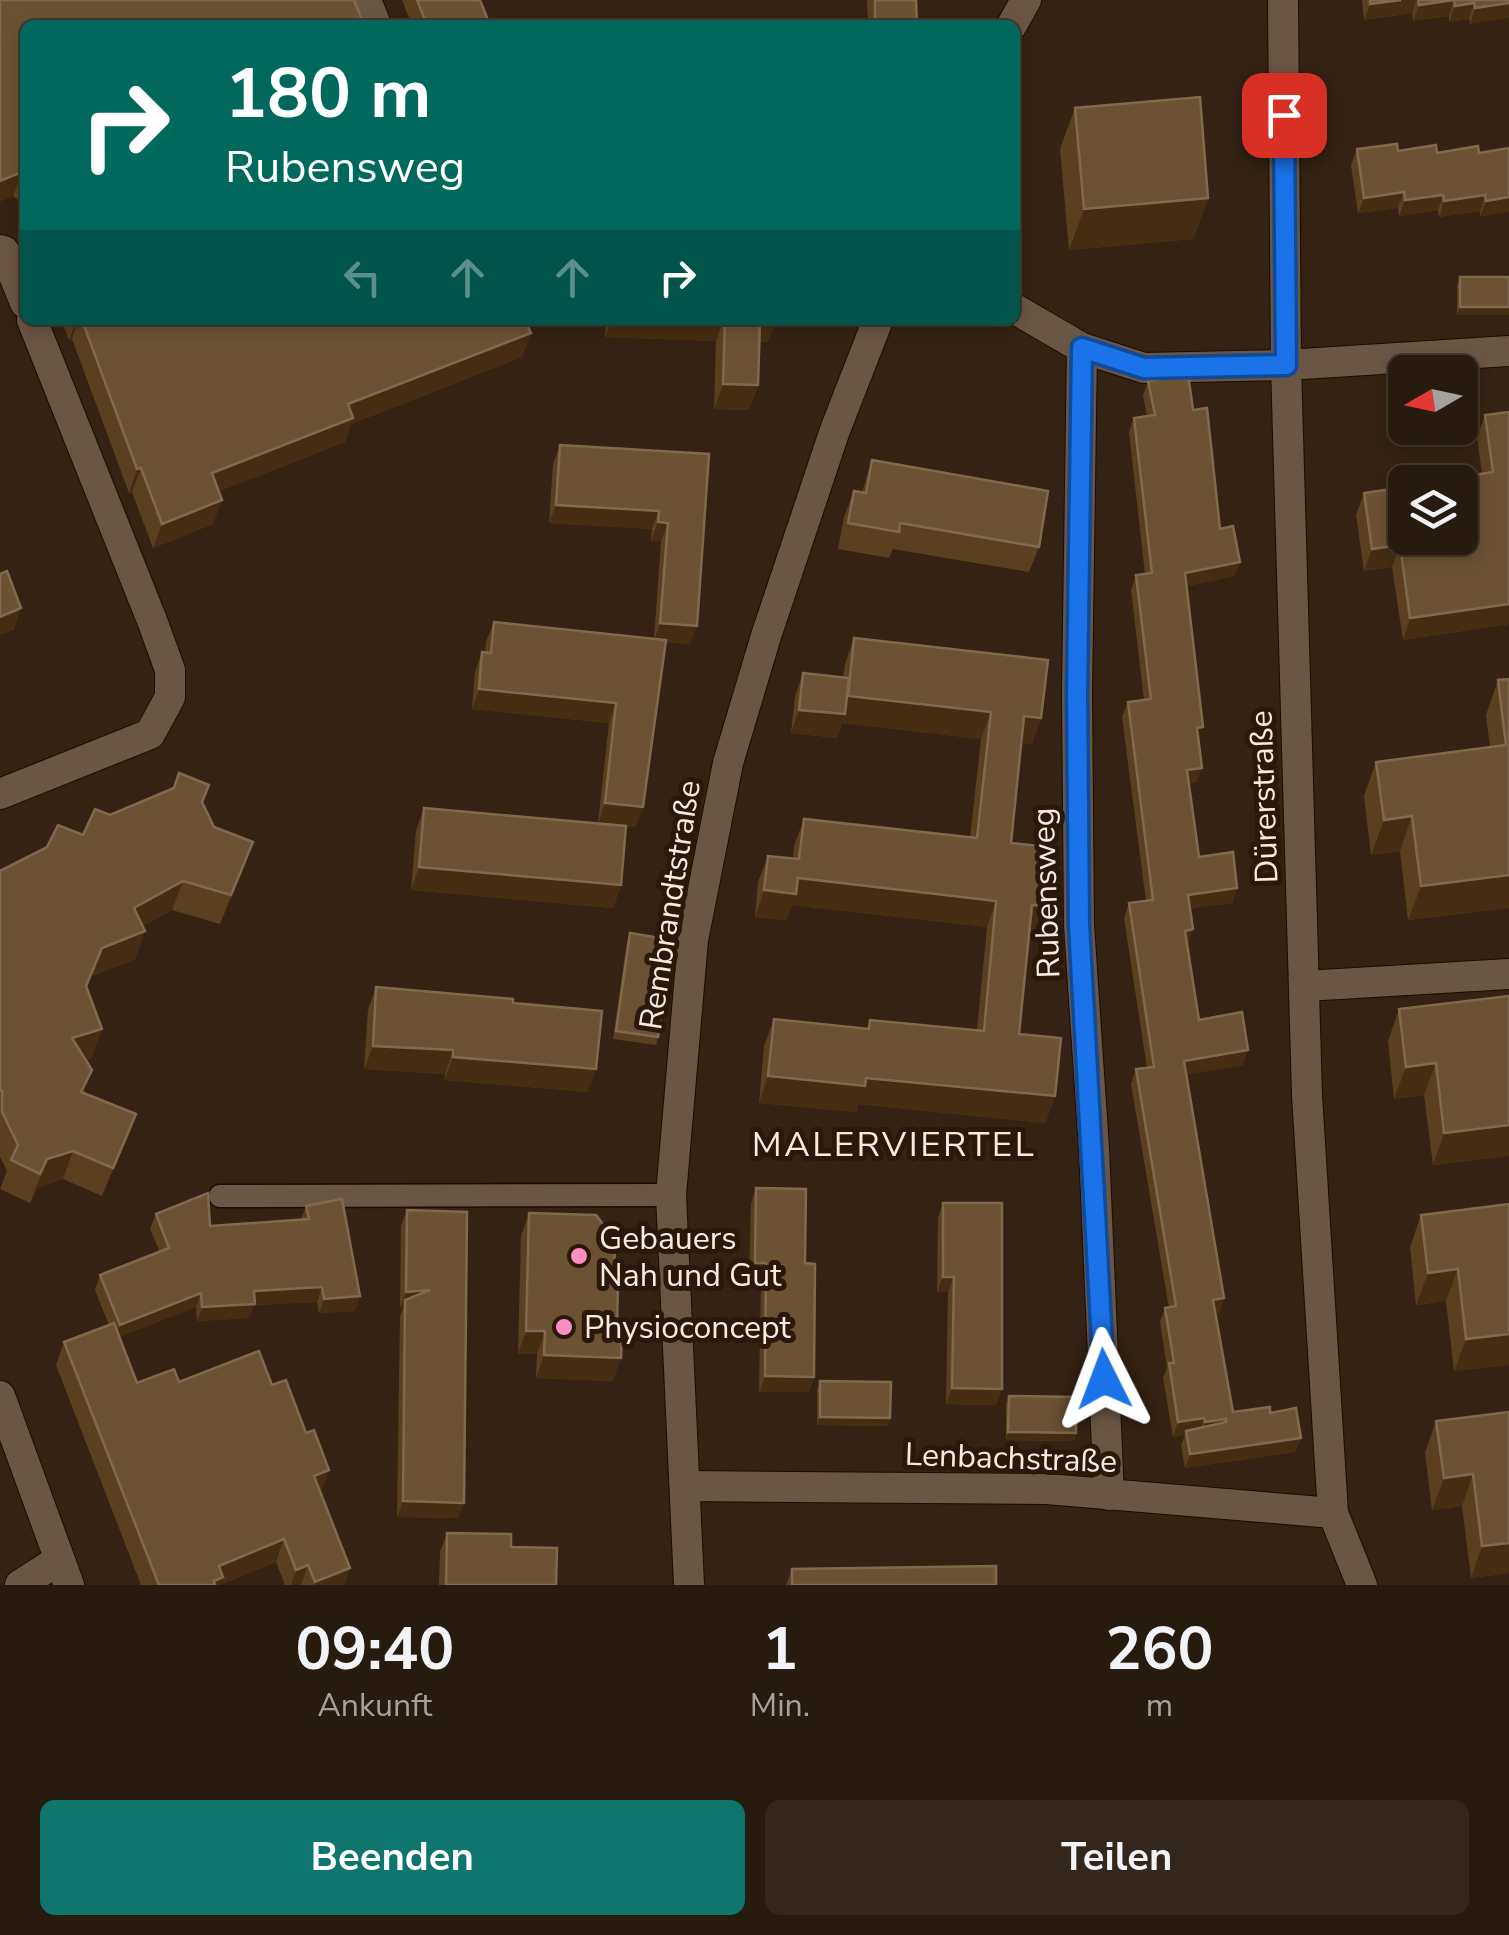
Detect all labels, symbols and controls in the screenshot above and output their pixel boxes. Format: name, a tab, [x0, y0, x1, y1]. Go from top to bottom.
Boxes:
text: 180 m	[225, 46, 431, 142]
icon: right	[60, 60, 190, 190]
pin	[1242, 73, 1327, 158]
icon: arrive	[1257, 88, 1312, 143]
text: Rubensweg	[225, 137, 465, 198]
icon: left	[335, 250, 390, 305]
icon: ahead	[440, 250, 495, 305]
icon: ahead	[545, 250, 600, 305]
icon: right	[650, 250, 705, 305]
north arrow	[1388, 355, 1478, 445]
map controls	[1388, 355, 1478, 555]
button: layers	[1388, 465, 1478, 555]
street label: Dürerstraße	[1240, 710, 1288, 884]
street label: Rembrandtstraße	[629, 777, 711, 1033]
street label: Rubensweg	[1022, 807, 1070, 979]
district label: MALERVIERTEL	[752, 1121, 1036, 1168]
place label: Gebauers Nah und Gut	[599, 1217, 782, 1297]
marker: Gebauers Nah und Gut	[568, 1245, 590, 1267]
place label: Physioconcept	[584, 1306, 791, 1349]
marker: Physioconcept	[553, 1316, 575, 1338]
position arrow	[1052, 1327, 1156, 1431]
street label: Lenbachstraße	[904, 1433, 1118, 1483]
text: 09:40	[295, 1608, 454, 1690]
text: 1	[762, 1608, 798, 1690]
text: 260	[1106, 1608, 1214, 1690]
text: Ankunft	[318, 1684, 432, 1727]
text: Min.	[750, 1684, 810, 1727]
text: m	[1146, 1684, 1173, 1727]
button: Beenden	[40, 1800, 745, 1915]
button: Teilen	[765, 1800, 1469, 1915]

